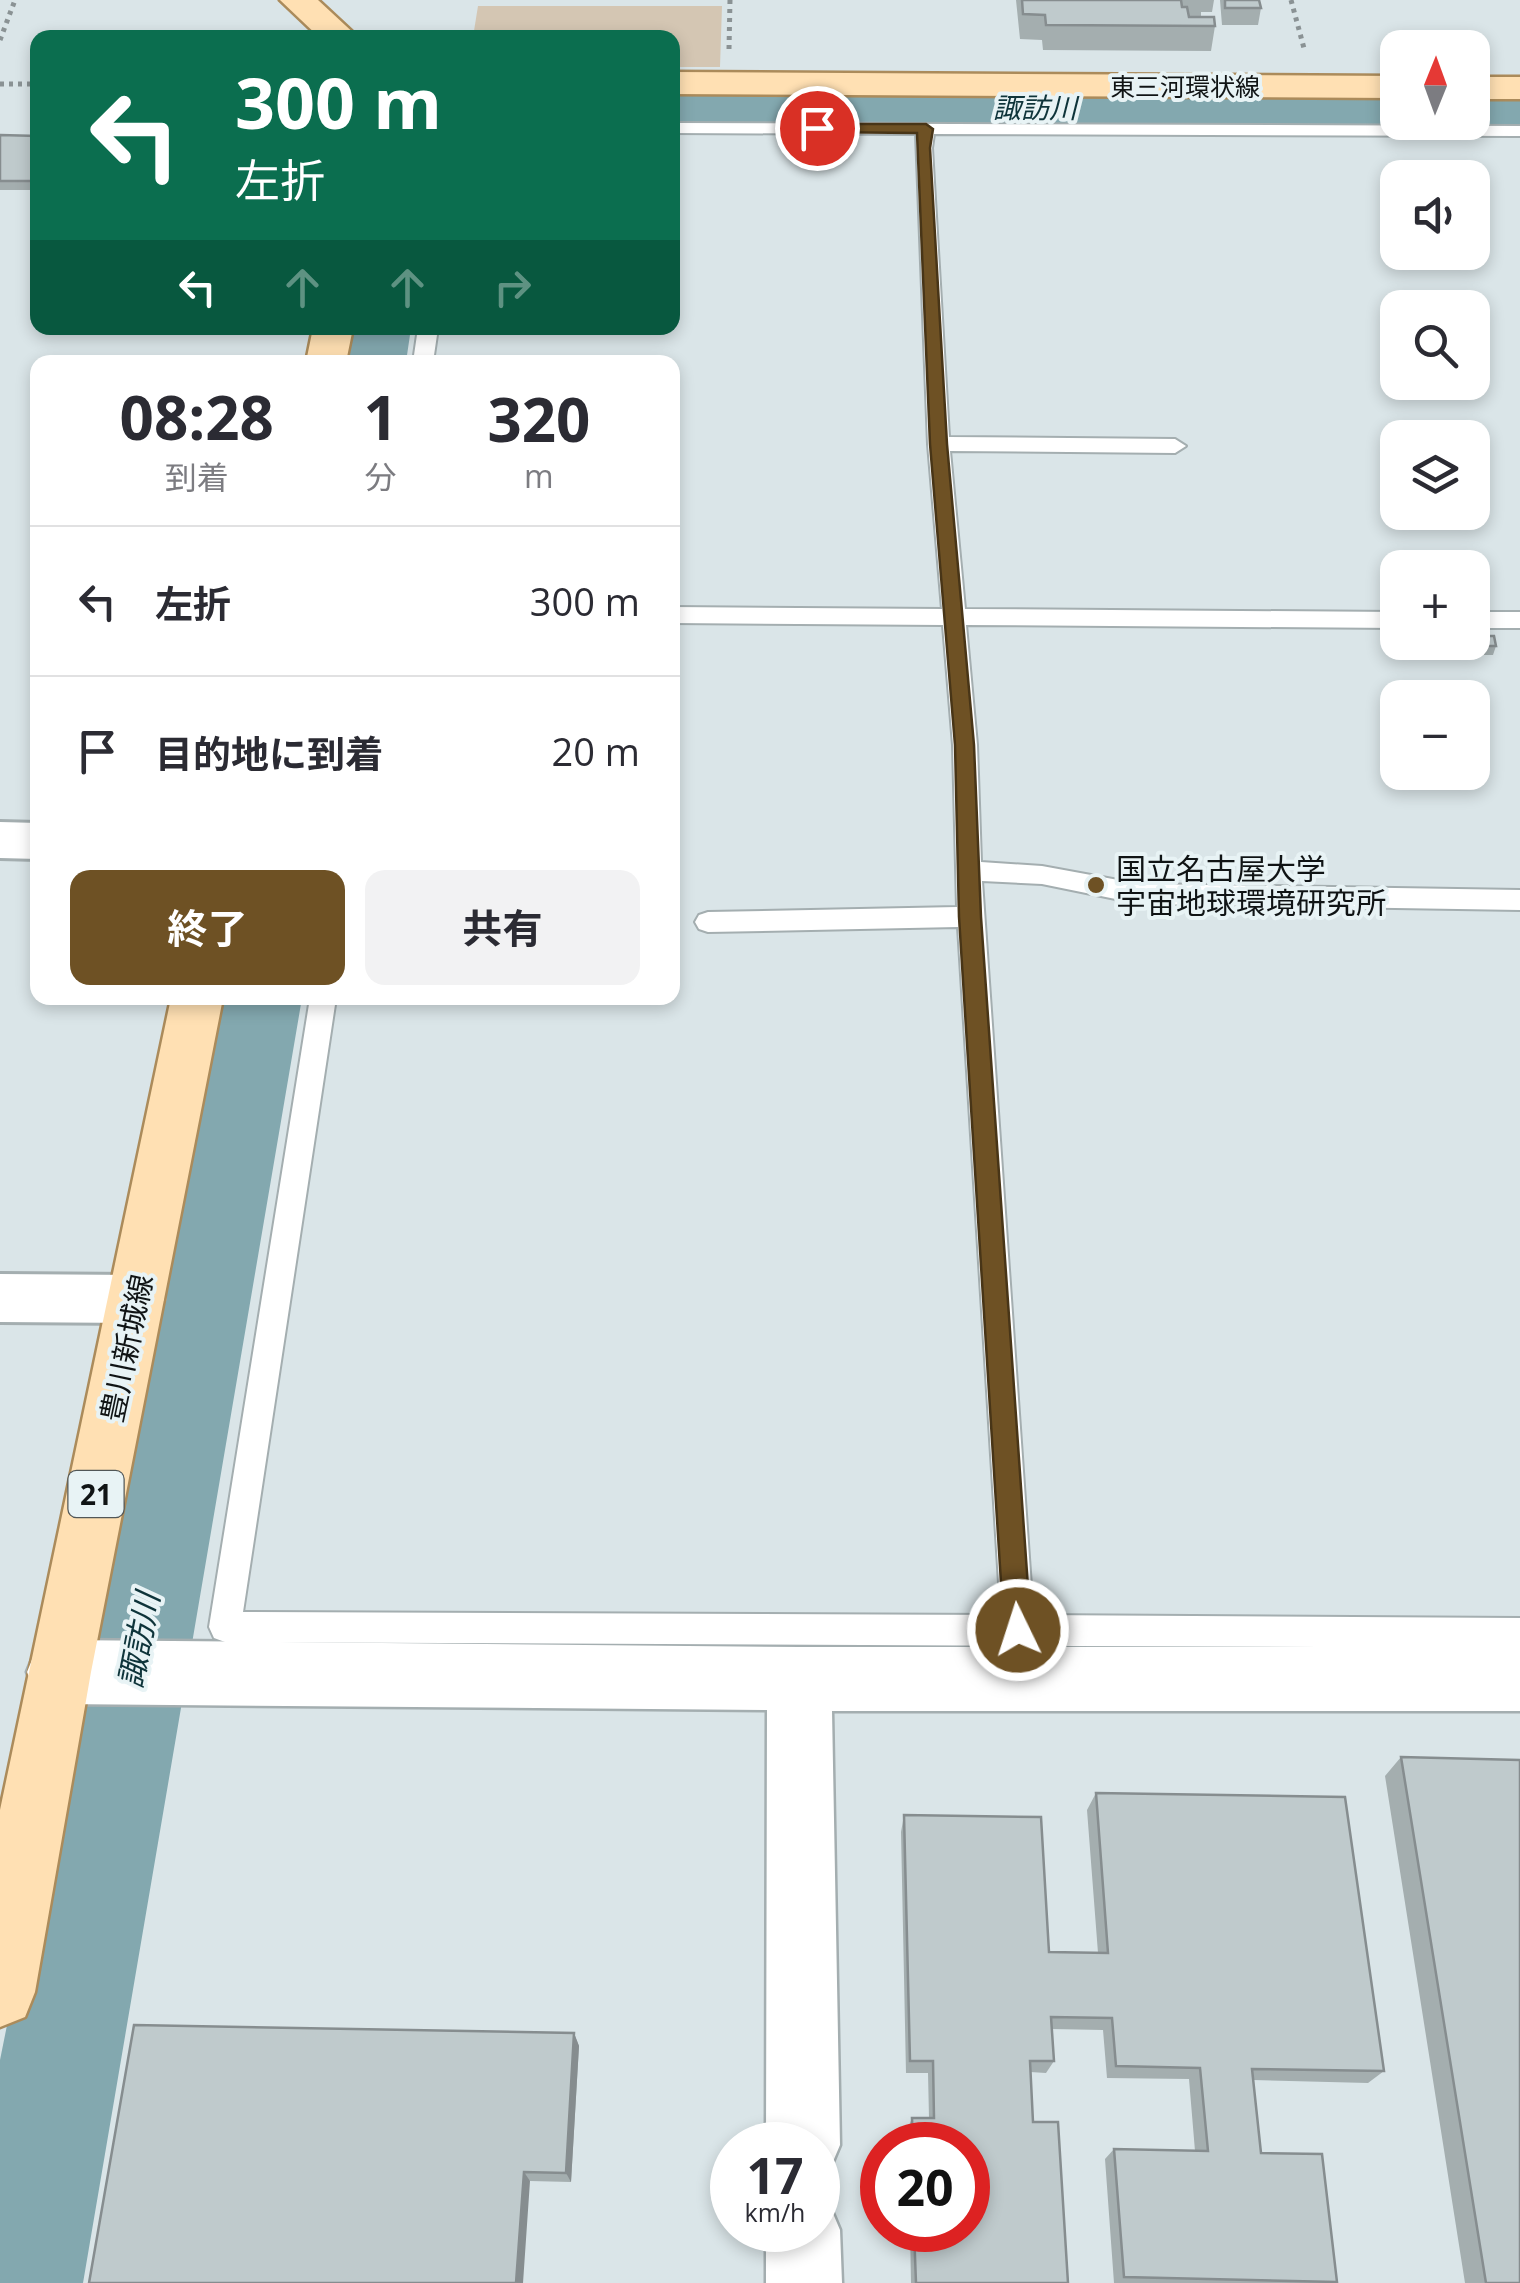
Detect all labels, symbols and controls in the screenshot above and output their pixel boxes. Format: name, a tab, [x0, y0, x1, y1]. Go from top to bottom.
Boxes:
north arrow	[1380, 30, 1490, 140]
map controls	[1380, 30, 1490, 790]
text: 300 m	[235, 54, 442, 150]
street label: 東三河環状線	[1110, 69, 1260, 103]
icon: left	[70, 70, 200, 200]
pin	[775, 86, 860, 171]
water label: 諏訪川	[993, 88, 1080, 126]
icon: arrive	[790, 101, 845, 156]
text: 左折	[235, 149, 325, 210]
button: sound	[1380, 160, 1490, 270]
icon: left	[170, 260, 225, 315]
icon: ahead	[275, 260, 330, 315]
icon: ahead	[380, 260, 435, 315]
icon: right	[485, 260, 540, 315]
button: search	[1380, 290, 1490, 400]
text: 08:28	[120, 376, 274, 458]
text: 1	[364, 376, 398, 458]
text: 320	[487, 378, 590, 460]
button: layers	[1380, 420, 1490, 530]
text: m	[524, 454, 554, 497]
text: 到着	[165, 455, 229, 498]
text: 分	[365, 455, 397, 498]
button: +	[1380, 550, 1490, 660]
icon: left	[70, 574, 125, 629]
text: 300 m	[530, 575, 640, 627]
text: 左折	[155, 577, 231, 629]
button: −	[1380, 680, 1490, 790]
icon: arrive	[70, 724, 125, 779]
text: 20 m	[551, 725, 640, 777]
text: 目的地に到着	[155, 727, 383, 779]
place label: 国立名古屋大学 宇宙地球環境研究所	[1116, 848, 1386, 923]
button: 終了	[70, 870, 345, 985]
button: 共有	[365, 870, 640, 985]
marker: 国立名古屋大学 宇宙地球環境研究所	[1085, 874, 1107, 896]
street label: 豊川新城線	[90, 1270, 162, 1426]
road number: 21	[68, 1471, 124, 1517]
position arrow	[966, 1578, 1070, 1682]
water label: 諏訪川	[108, 1586, 169, 1691]
speed limit sign: 20	[860, 2122, 990, 2252]
text: 17	[746, 2141, 804, 2209]
text: km/h	[745, 2195, 805, 2229]

